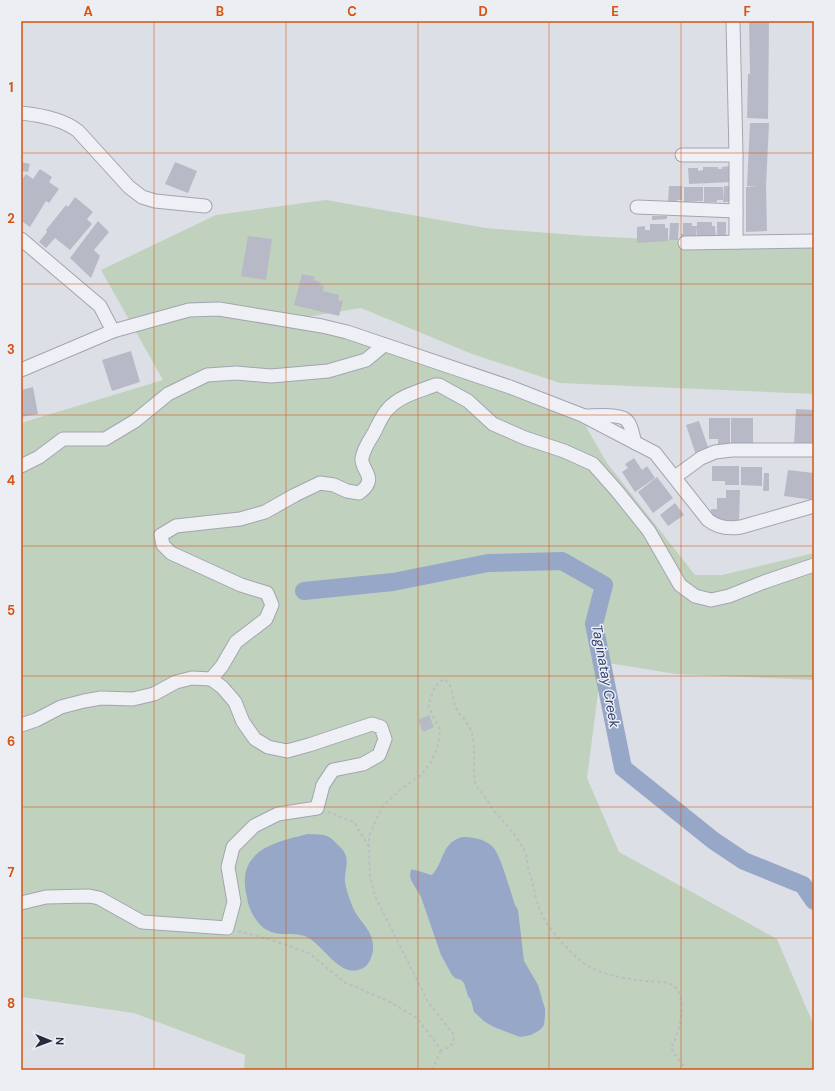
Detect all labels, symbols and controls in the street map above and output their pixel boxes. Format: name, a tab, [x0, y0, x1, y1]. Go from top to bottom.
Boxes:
text: A	[83, 3, 93, 20]
text: B	[216, 3, 224, 20]
text: C	[347, 3, 357, 20]
text: D	[478, 3, 488, 20]
text: E	[611, 3, 619, 20]
text: F	[743, 3, 751, 20]
text: 1	[9, 79, 13, 96]
text: 2	[7, 210, 15, 227]
text: 3	[7, 341, 15, 358]
text: 4	[7, 472, 15, 489]
text: 5	[7, 602, 15, 619]
water label: Taginatay Creek	[588, 623, 624, 730]
text: 6	[7, 733, 15, 750]
text: 7	[8, 864, 15, 881]
text: 8	[7, 995, 15, 1012]
north arrow	[30, 1021, 70, 1061]
text: N	[53, 1037, 67, 1045]

